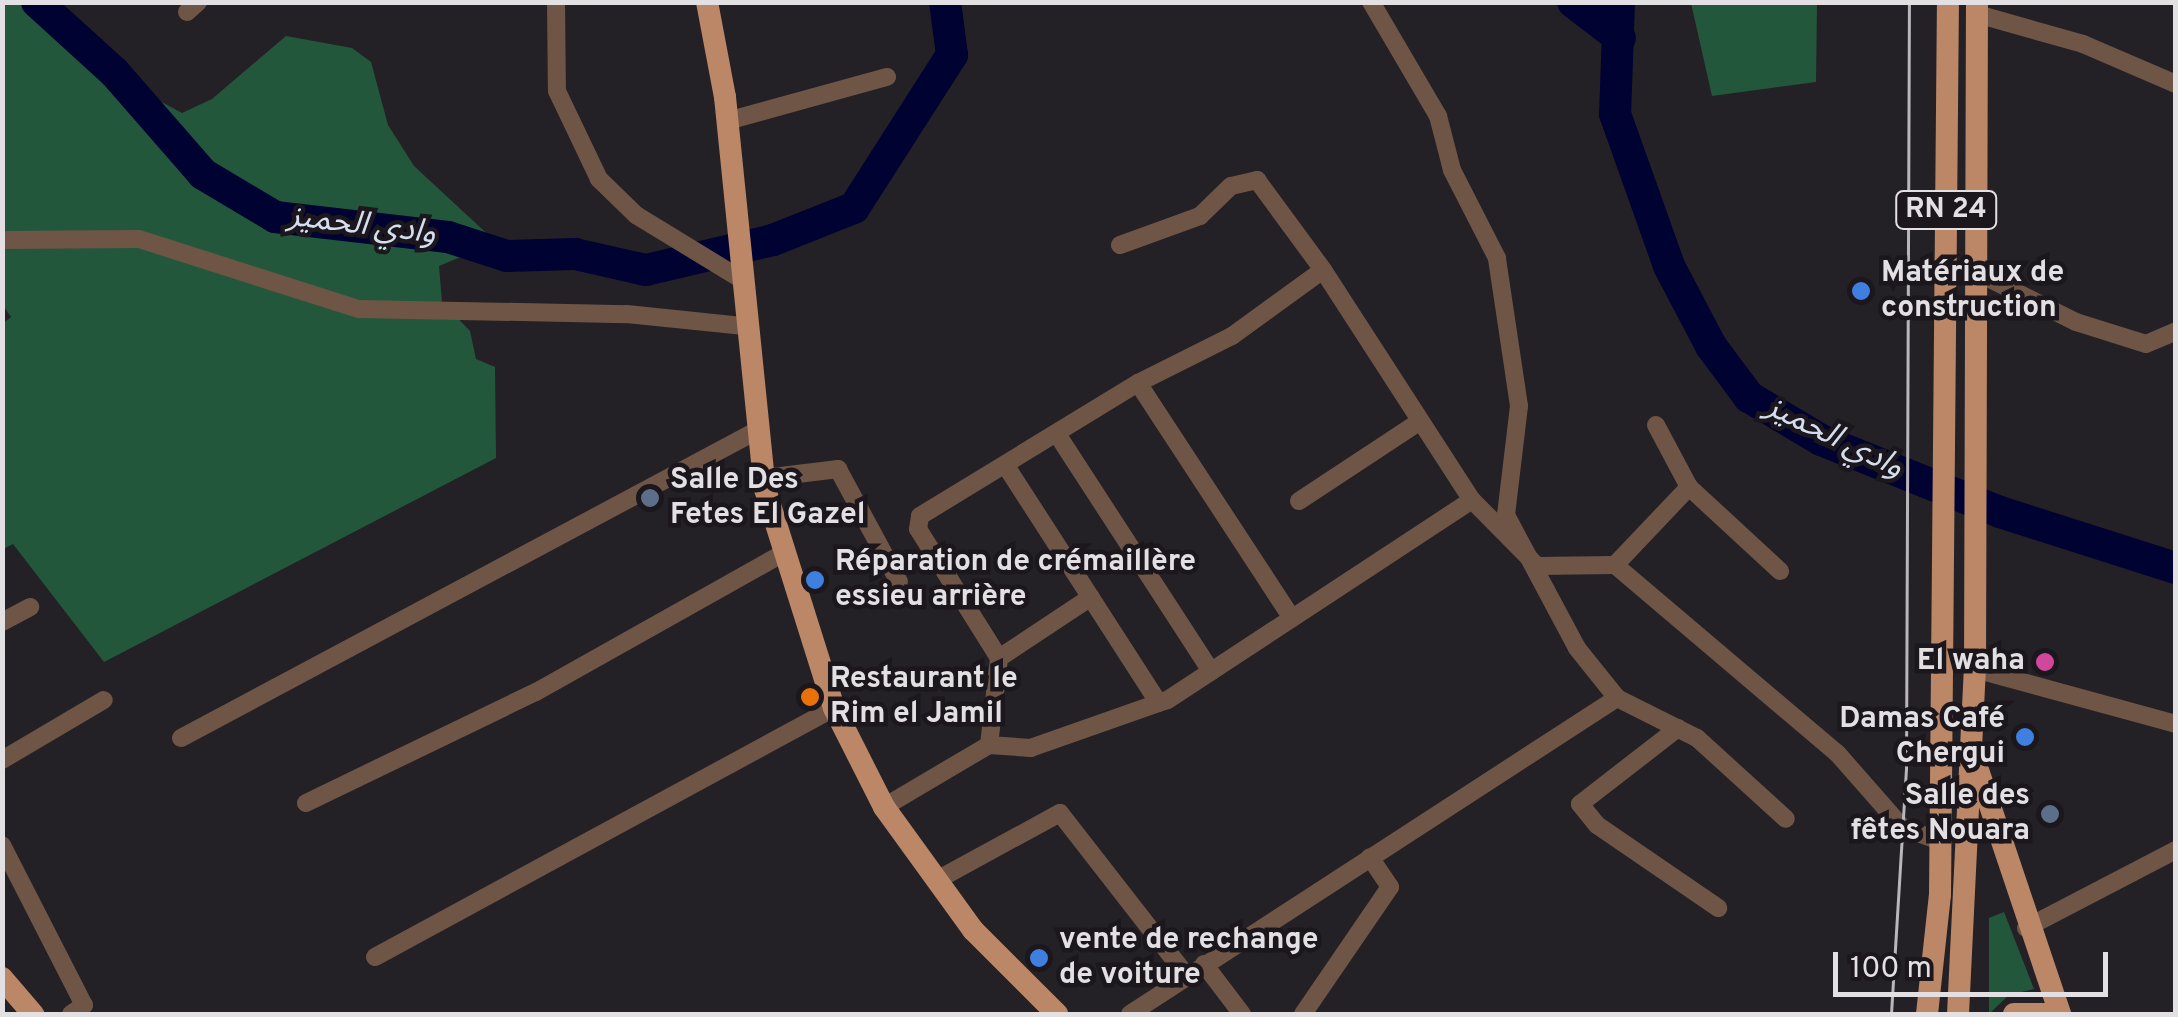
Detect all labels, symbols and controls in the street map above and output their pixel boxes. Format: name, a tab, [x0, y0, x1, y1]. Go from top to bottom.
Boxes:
road number: RN 24	[1894, 187, 1998, 233]
water label: وادي الحميز	[286, 198, 438, 254]
place label: Matériaux de construction	[1881, 256, 2064, 326]
marker: Matériaux de construction	[1850, 280, 1872, 302]
water label: وادي الحميز	[1759, 388, 1909, 488]
place label: Salle Des Fetes El Gazel	[670, 463, 865, 534]
marker: Salle Des Fetes El Gazel	[639, 487, 661, 509]
place label: Réparation de crémaillère essieu arrière	[835, 545, 1196, 616]
marker: Réparation de crémaillère essieu arrière	[804, 569, 826, 591]
place label: El waha	[1917, 644, 2025, 680]
marker: El waha	[2034, 651, 2056, 673]
place label: Restaurant le Rim el Jamil	[830, 662, 1018, 732]
marker: Restaurant le Rim el Jamil	[799, 686, 821, 708]
place label: Damas Café Chergui	[1839, 702, 2005, 772]
marker: Damas Café Chergui	[2014, 726, 2036, 748]
place label: Salle des fêtes Nouara	[1850, 779, 2030, 850]
marker: Salle des fêtes Nouara	[2039, 803, 2061, 825]
place label: vente de rechange de voiture	[1059, 923, 1318, 994]
scale bar	[1838, 932, 2113, 994]
marker: vente de rechange de voiture	[1028, 947, 1050, 969]
text: 100 m	[1850, 951, 1932, 988]

